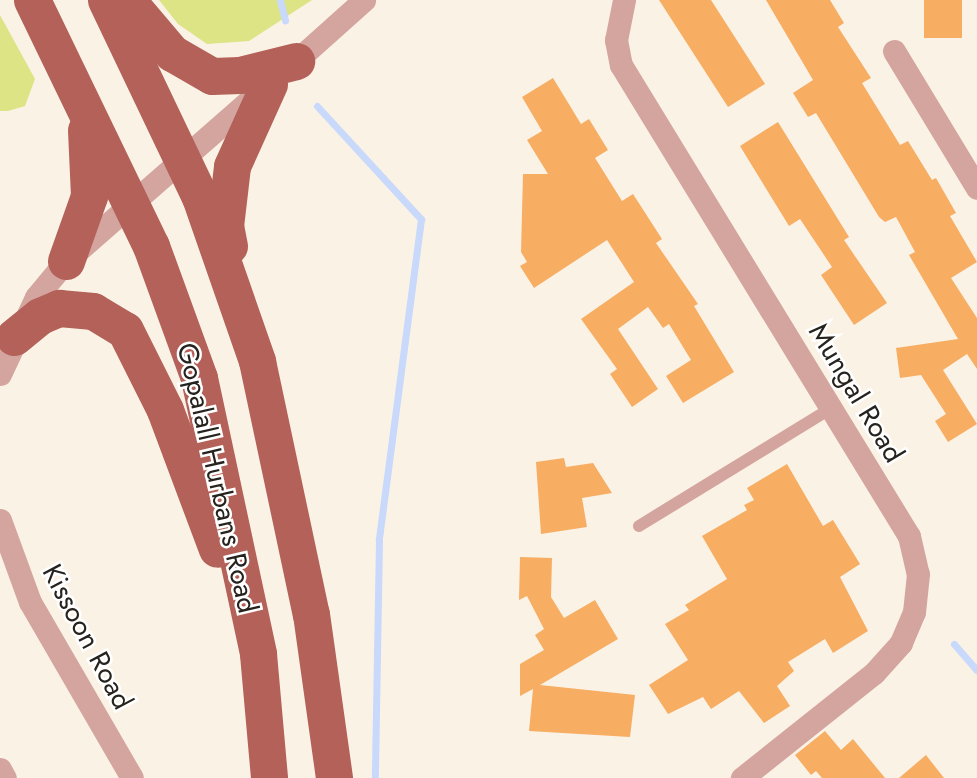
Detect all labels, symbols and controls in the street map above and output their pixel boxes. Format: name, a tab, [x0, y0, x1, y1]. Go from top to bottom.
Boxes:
street label: Mungal Road	[801, 317, 911, 469]
street label: Gopalall Hurbans Road	[170, 340, 264, 616]
street label: Kissoon Road	[35, 559, 139, 715]

